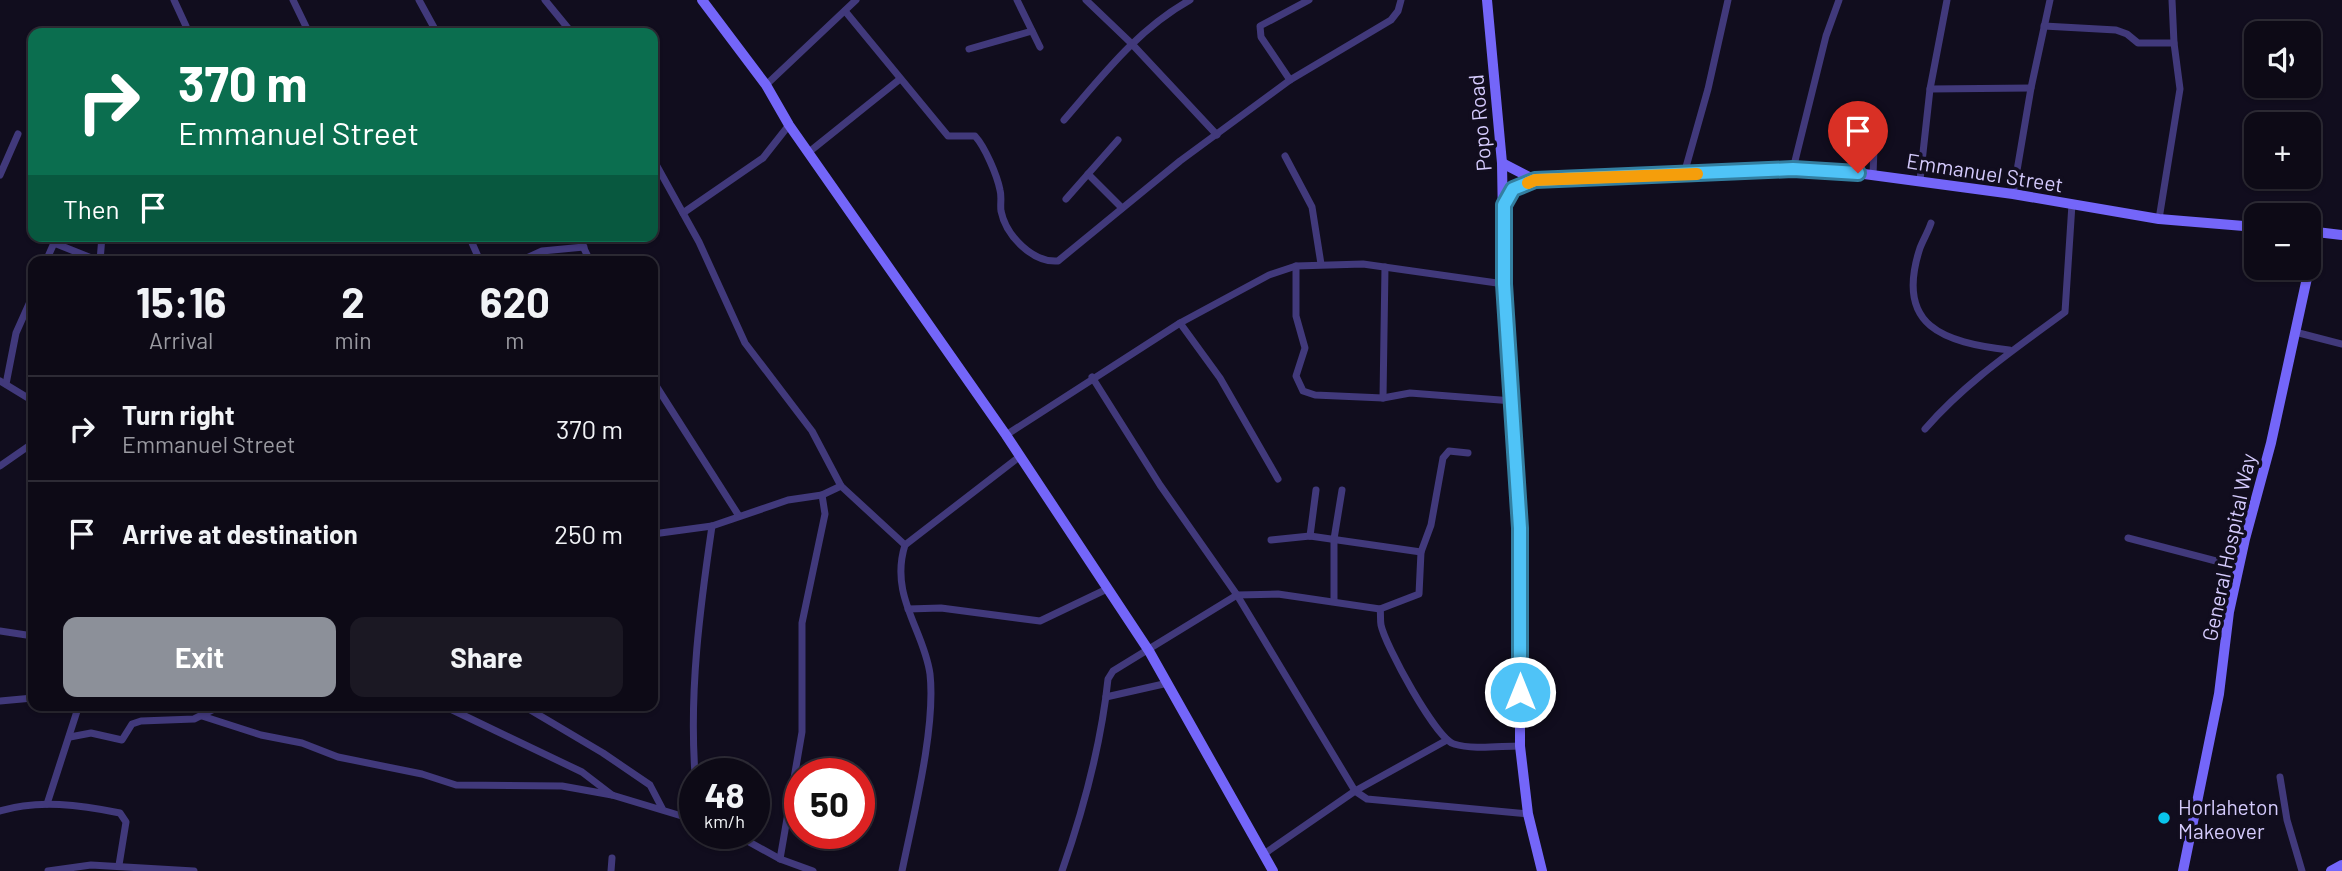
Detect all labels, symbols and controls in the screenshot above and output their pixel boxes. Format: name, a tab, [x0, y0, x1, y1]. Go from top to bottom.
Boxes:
map controls	[2244, 21, 2321, 280]
button: sound	[2244, 21, 2321, 98]
text: 370 m	[178, 53, 307, 112]
icon: right	[63, 56, 154, 147]
street label: Popo Road	[1462, 74, 1496, 172]
pin	[1828, 101, 1888, 173]
icon: arrive	[1839, 112, 1877, 150]
button: +	[2244, 112, 2321, 189]
text: Emmanuel Street	[178, 113, 419, 151]
street label: Emmanuel Street	[1905, 147, 2065, 197]
icon: arrive	[134, 189, 172, 227]
text: Then	[63, 193, 120, 224]
button: −	[2244, 203, 2321, 280]
text: 15:16	[136, 276, 226, 326]
text: 2	[341, 276, 365, 326]
text: 620	[480, 276, 550, 326]
text: Arrival	[149, 326, 213, 354]
text: min	[334, 326, 372, 354]
text: m	[505, 326, 524, 354]
text: Turn right	[122, 399, 235, 430]
icon: right	[63, 410, 101, 448]
text: 370 m	[556, 413, 623, 444]
text: Emmanuel Street	[122, 430, 295, 458]
street label: General Hospital Way	[2196, 451, 2260, 643]
icon: arrive	[63, 515, 101, 553]
text: Arrive at destination	[122, 518, 358, 549]
text: 250 m	[554, 518, 623, 549]
button: Exit	[63, 617, 336, 697]
button: Share	[350, 617, 623, 697]
position arrow	[1483, 655, 1557, 729]
speed limit sign: 50	[784, 758, 875, 849]
text: 48	[704, 773, 745, 815]
place label: Horlaheton Makeover	[2178, 794, 2279, 843]
text: km/h	[704, 810, 745, 832]
marker: Horlaheton Makeover	[2156, 810, 2172, 826]

